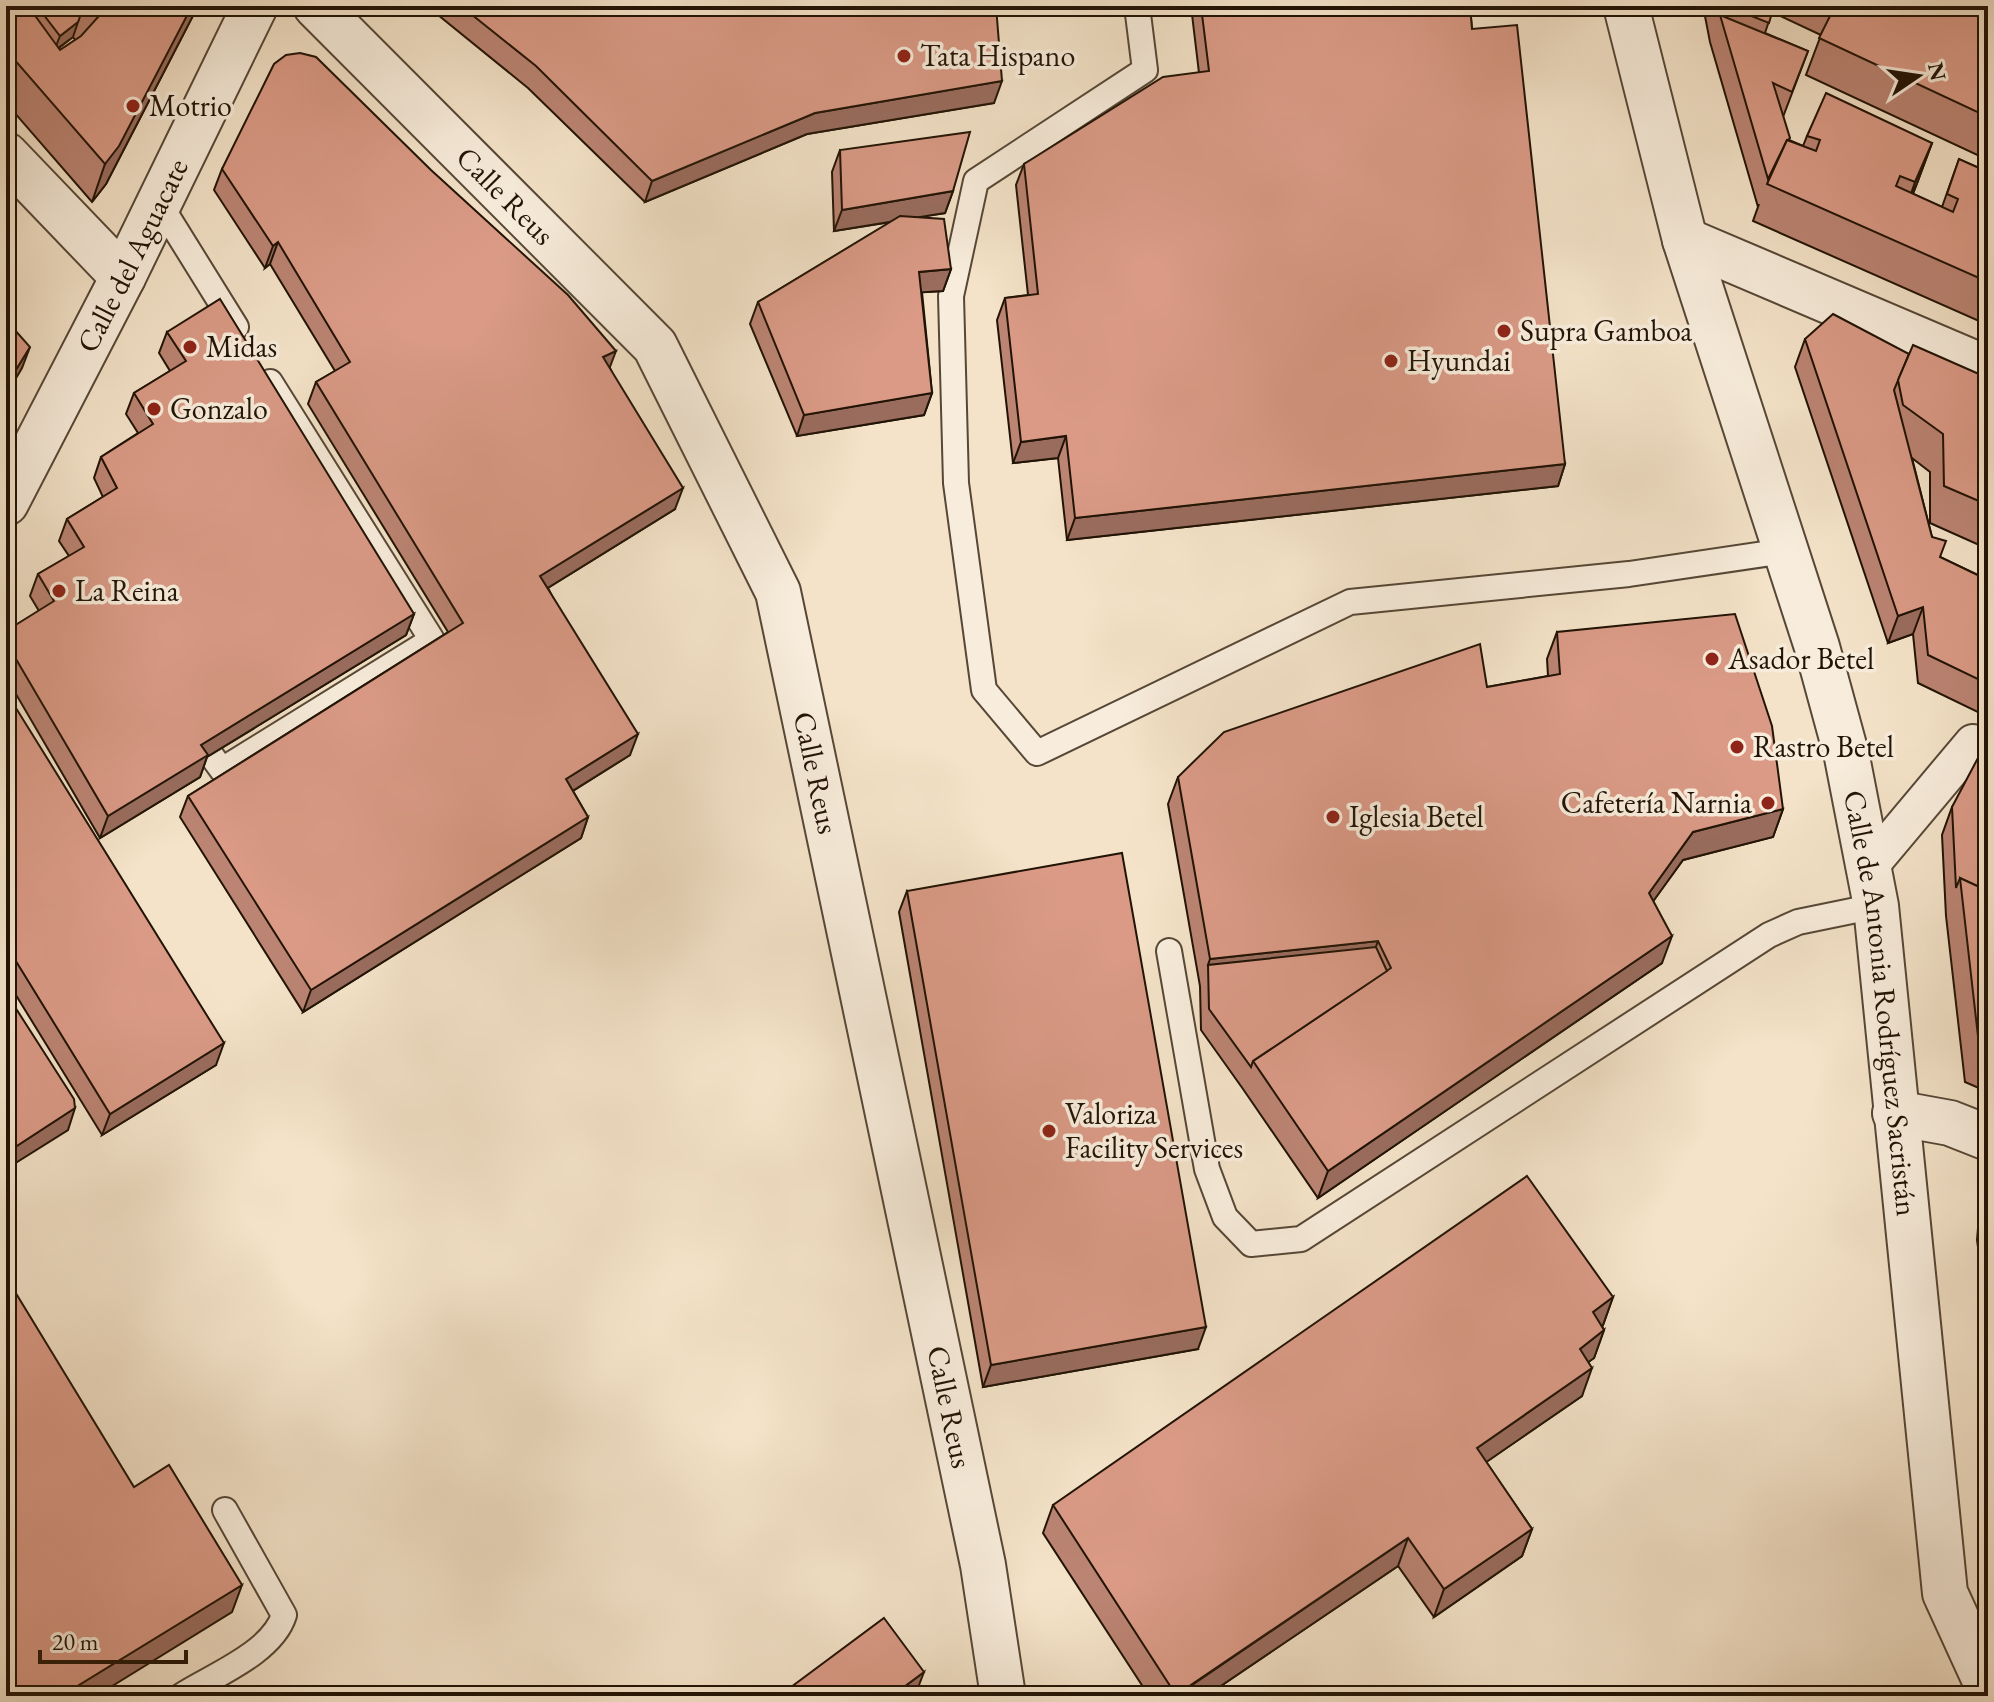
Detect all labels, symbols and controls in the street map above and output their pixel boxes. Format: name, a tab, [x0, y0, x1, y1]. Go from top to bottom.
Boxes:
place label: Tata Hispano	[920, 36, 1075, 75]
north arrow	[1878, 36, 1958, 116]
marker: Tata Hispano	[895, 47, 913, 65]
text: N	[1921, 60, 1953, 84]
place label: Motrio	[149, 86, 232, 125]
marker: Motrio	[124, 97, 142, 115]
street label: Calle Reus	[448, 138, 563, 253]
street label: Calle del Aguacate	[67, 152, 197, 359]
place label: Supra Gamboa	[1520, 311, 1692, 350]
marker: Supra Gamboa	[1495, 322, 1513, 340]
place label: Midas	[206, 327, 277, 366]
marker: Midas	[181, 338, 199, 356]
place label: Hyundai	[1407, 341, 1511, 380]
marker: Hyundai	[1382, 352, 1400, 370]
place label: Gonzalo	[170, 389, 268, 428]
marker: Gonzalo	[145, 400, 163, 418]
place label: La Reina	[75, 571, 179, 610]
marker: La Reina	[50, 582, 68, 600]
place label: Asador Betel	[1727, 639, 1874, 678]
marker: Asador Betel	[1703, 650, 1721, 668]
street label: Calle Reus	[785, 708, 848, 837]
place label: Rastro Betel	[1753, 727, 1894, 766]
marker: Rastro Betel	[1728, 738, 1746, 756]
place label: Cafetería Narnia	[1561, 783, 1752, 822]
street label: Calle de Antonia Rodríguez Sacristán	[1835, 787, 1927, 1218]
marker: Cafetería Narnia	[1759, 794, 1777, 812]
place label: Iglesia Betel	[1349, 797, 1484, 836]
marker: Iglesia Betel	[1324, 808, 1342, 826]
place label: Valoriza Facility Services	[1065, 1094, 1243, 1167]
marker: Valoriza Facility Services	[1040, 1122, 1058, 1140]
street label: Calle Reus	[918, 1342, 982, 1472]
scale bar	[40, 1614, 186, 1664]
text: 20 m	[52, 1626, 99, 1657]

